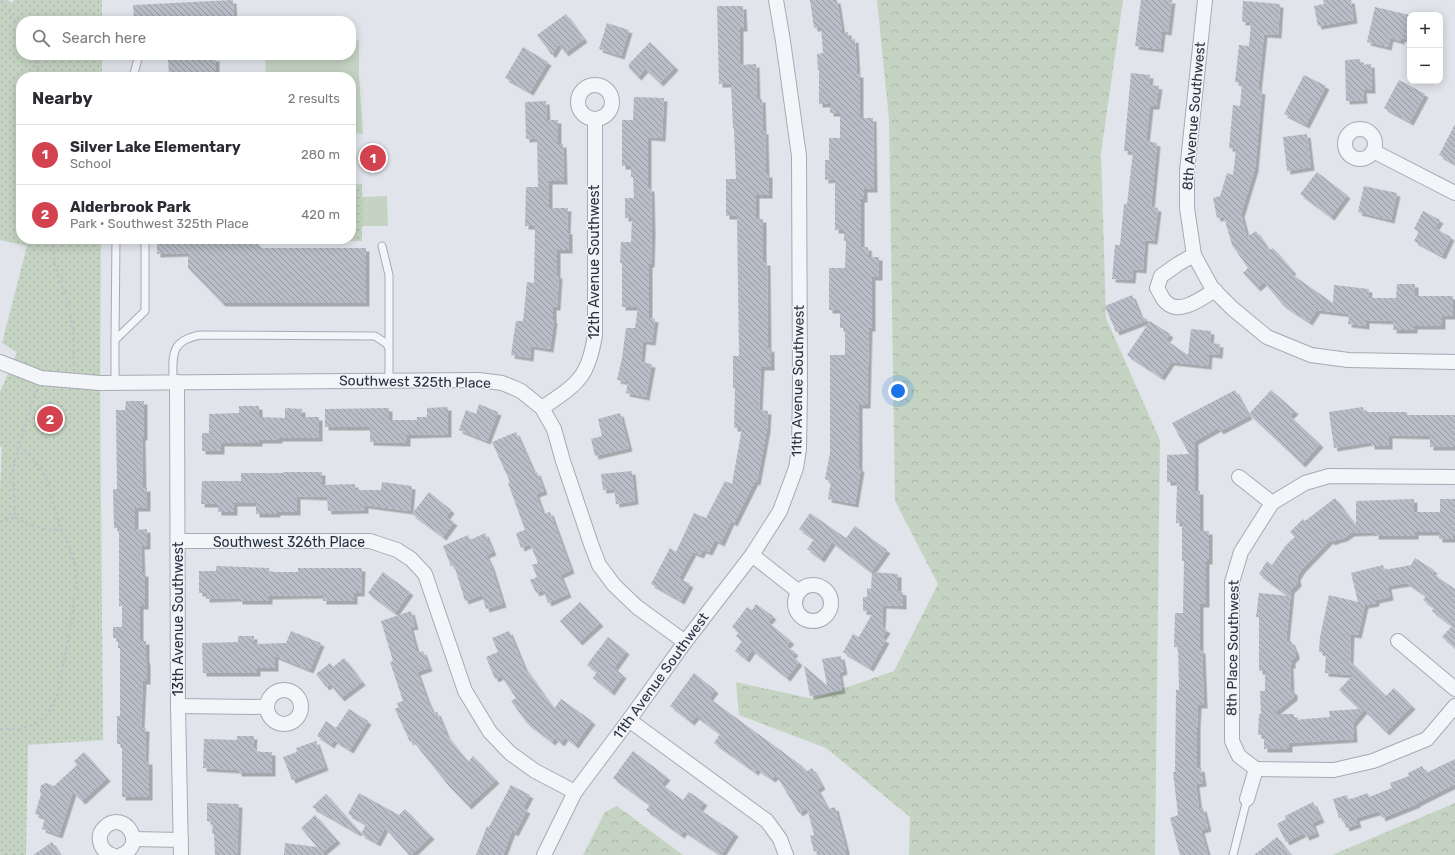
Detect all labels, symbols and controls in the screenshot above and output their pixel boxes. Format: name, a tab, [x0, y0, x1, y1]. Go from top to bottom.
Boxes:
map controls	[1407, 12, 1443, 84]
button: +	[1407, 12, 1443, 48]
search box	[16, 16, 356, 60]
icon: search	[30, 27, 52, 49]
text: Search here	[62, 29, 146, 47]
street label: 8th Avenue Southwest	[1179, 41, 1209, 191]
button: −	[1407, 48, 1443, 84]
text: Nearby	[32, 88, 93, 108]
text: 2 results	[288, 91, 340, 106]
text: Silver Lake Elementary	[70, 138, 241, 156]
pin: 1	[360, 143, 386, 173]
text: 1	[42, 147, 48, 162]
text: 280 m	[301, 147, 340, 162]
text: School	[70, 156, 111, 171]
street label: 12th Avenue Southwest	[586, 184, 603, 339]
text: Alderbrook Park	[70, 198, 191, 216]
text: 2	[41, 207, 49, 222]
text: 420 m	[301, 207, 340, 222]
text: Park · Southwest 325th Place	[70, 216, 249, 231]
street label: 11th Avenue Southwest	[788, 304, 808, 457]
street label: Southwest 325th Place	[339, 372, 491, 392]
your location	[888, 381, 908, 401]
pin: 2	[37, 404, 63, 434]
street label: Southwest 326th Place	[213, 534, 365, 551]
street label: 13th Avenue Southwest	[170, 541, 187, 696]
street label: 8th Place Southwest	[1223, 579, 1243, 716]
street label: 11th Avenue Southwest	[609, 609, 713, 743]

